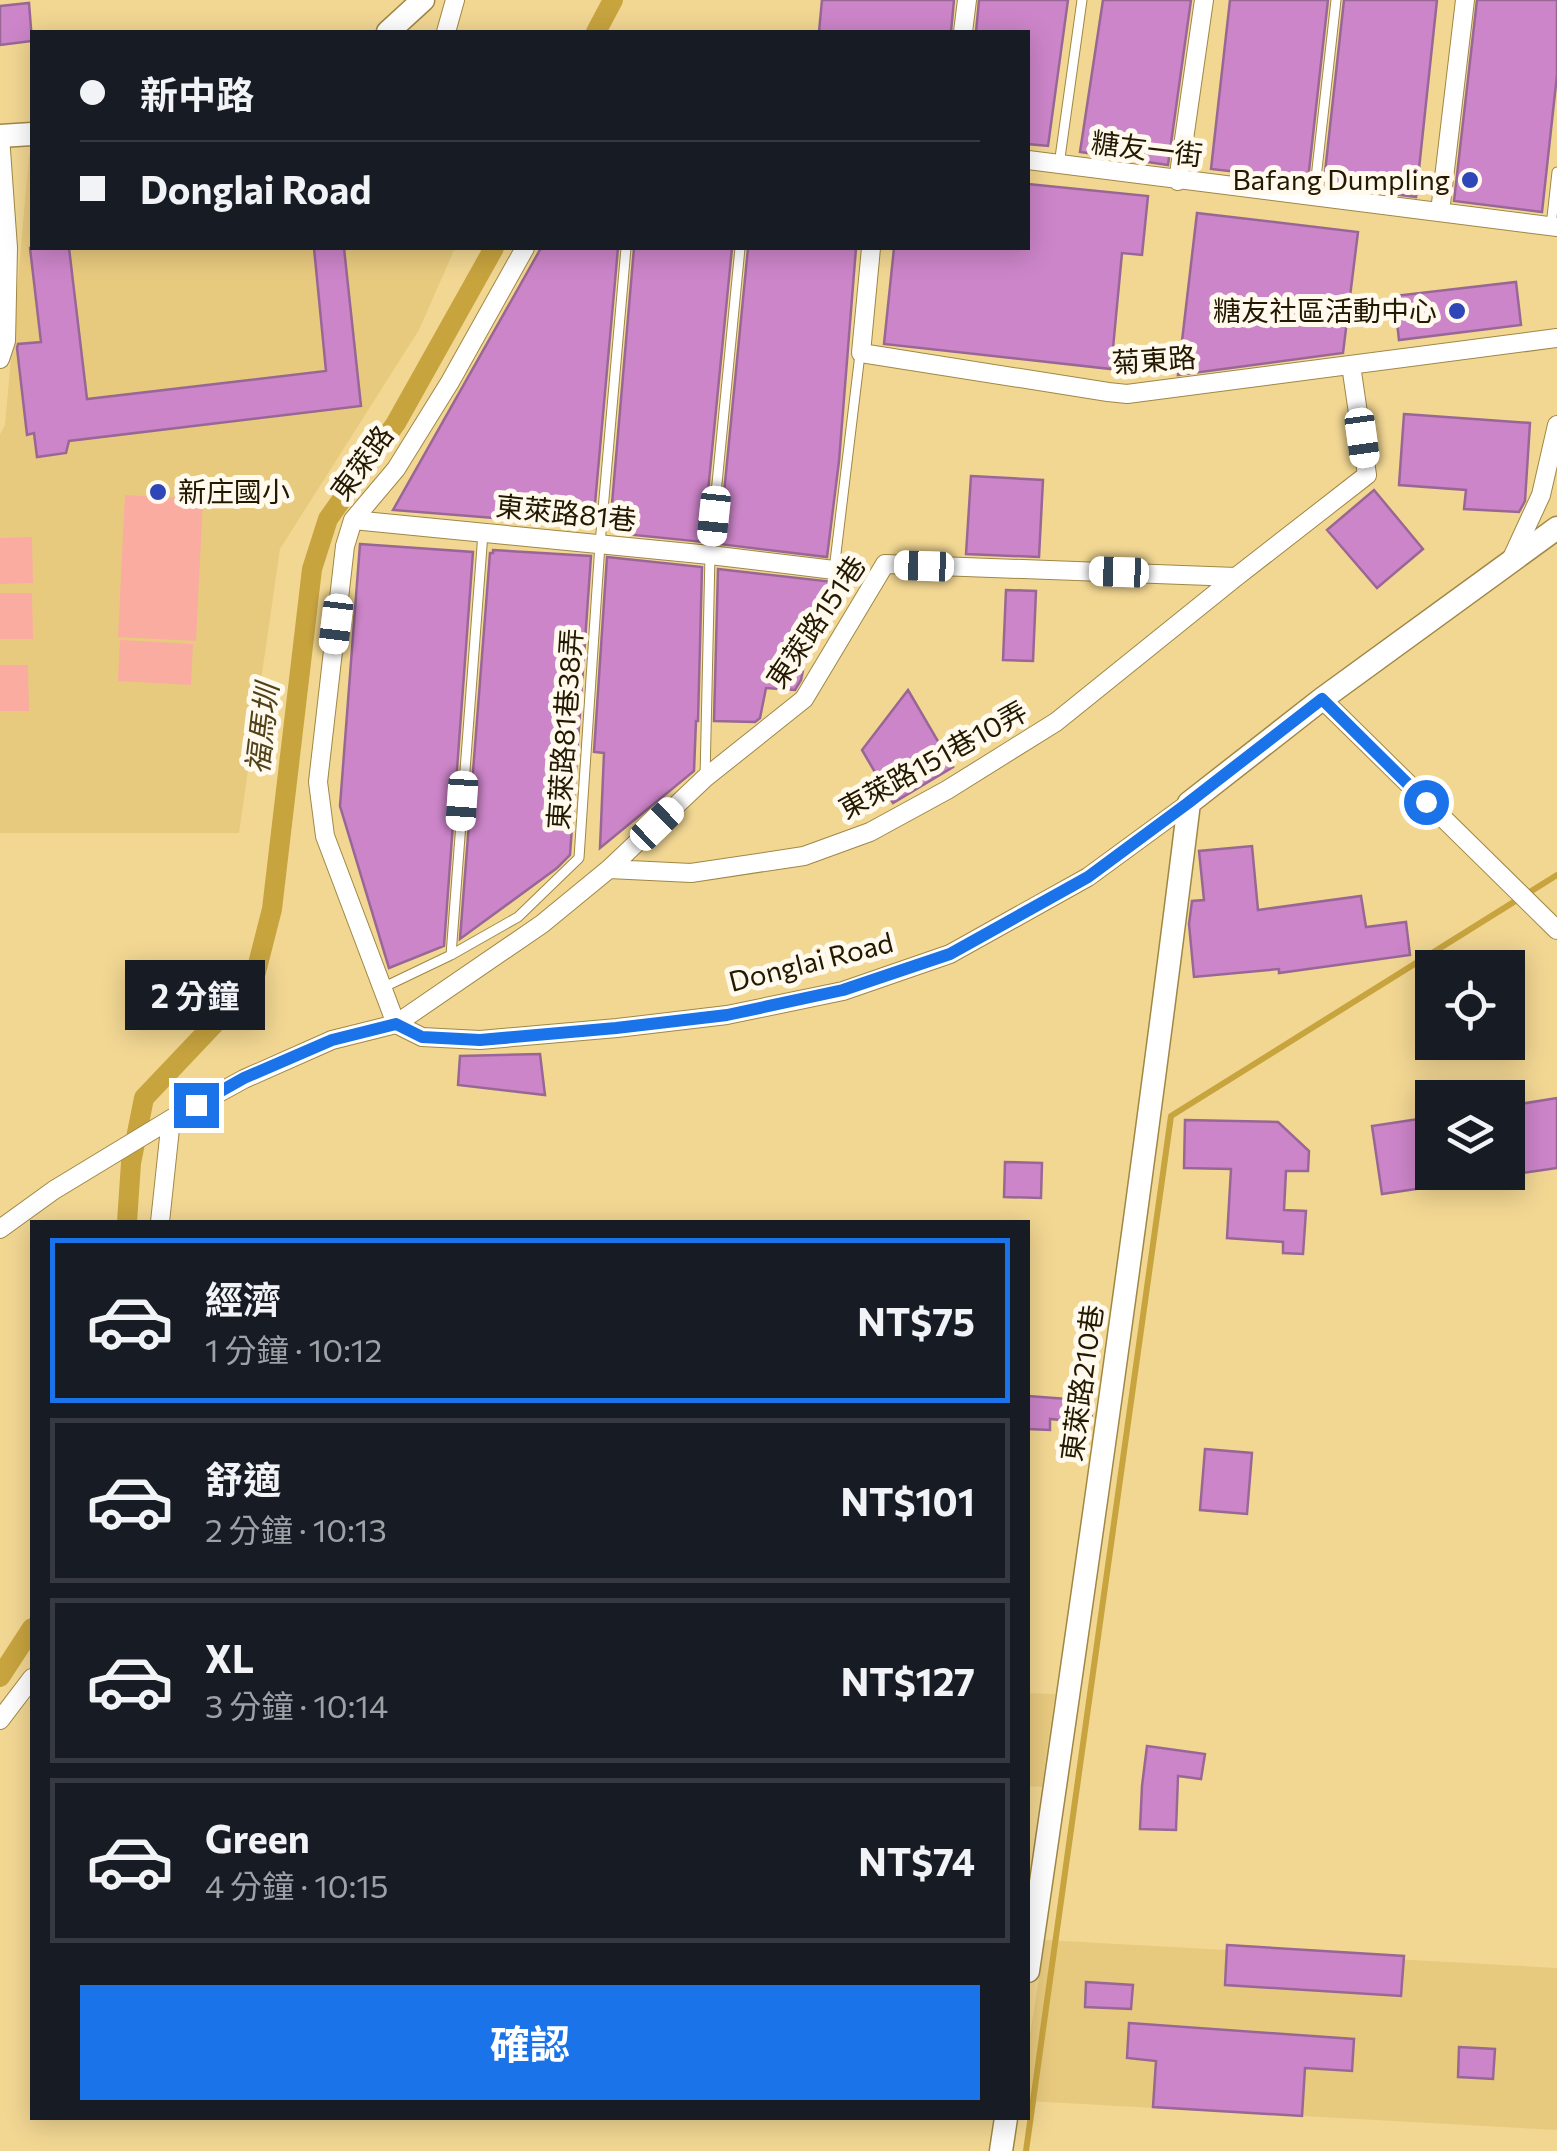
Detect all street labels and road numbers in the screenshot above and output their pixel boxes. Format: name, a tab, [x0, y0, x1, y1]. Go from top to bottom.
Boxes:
street label: 糖友一街	[1089, 124, 1205, 172]
street label: 菊東路	[1111, 339, 1197, 379]
street label: 東萊路	[323, 418, 400, 506]
street label: 東萊路81巷	[494, 488, 638, 536]
street label: 東萊路151巷	[759, 549, 872, 694]
street label: 東萊路81巷38弄	[540, 627, 588, 831]
street label: 東萊路151巷10弄	[832, 693, 1033, 825]
street label: Donglai Road	[725, 924, 897, 998]
street label: 東萊路210巷	[1053, 1302, 1109, 1463]

